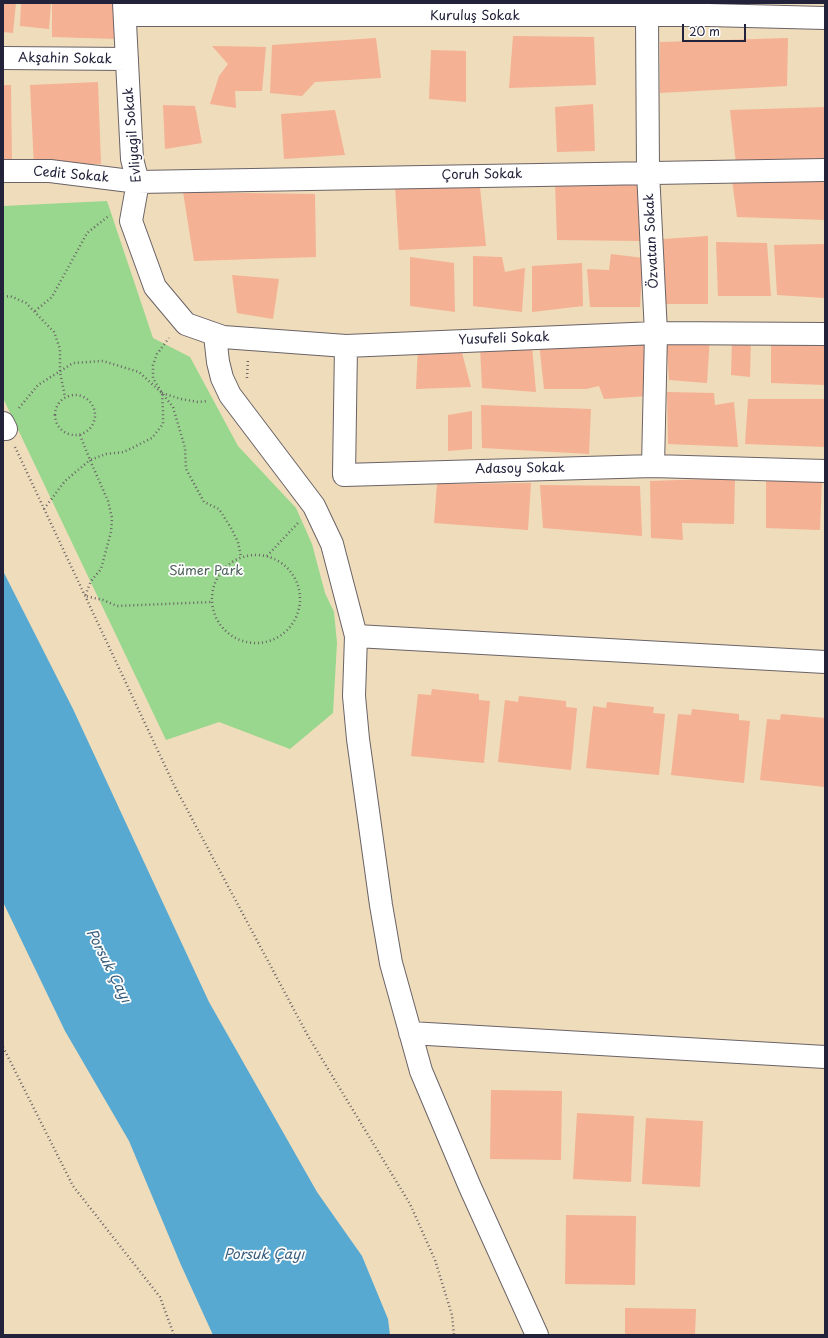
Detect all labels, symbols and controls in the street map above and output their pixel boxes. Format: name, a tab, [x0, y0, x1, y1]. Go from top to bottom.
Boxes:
street label: Kuruluş Sokak	[430, 8, 520, 24]
scale bar	[684, 16, 748, 42]
text: 20 m	[689, 22, 720, 40]
street label: Akşahin Sokak	[18, 50, 112, 68]
street label: Evliyagil Sokak	[121, 87, 145, 183]
street label: Cedit Sokak	[32, 164, 110, 186]
street label: Çoruh Sokak	[441, 166, 523, 184]
street label: Özvatan Sokak	[642, 193, 662, 289]
street label: Yusufeli Sokak	[458, 330, 550, 348]
street label: Adasoy Sokak	[475, 460, 565, 478]
park label: Sümer Park	[169, 563, 243, 579]
water label: Porsuk Çayı	[82, 926, 134, 1006]
water label: Porsuk Çayı	[224, 1247, 304, 1263]

